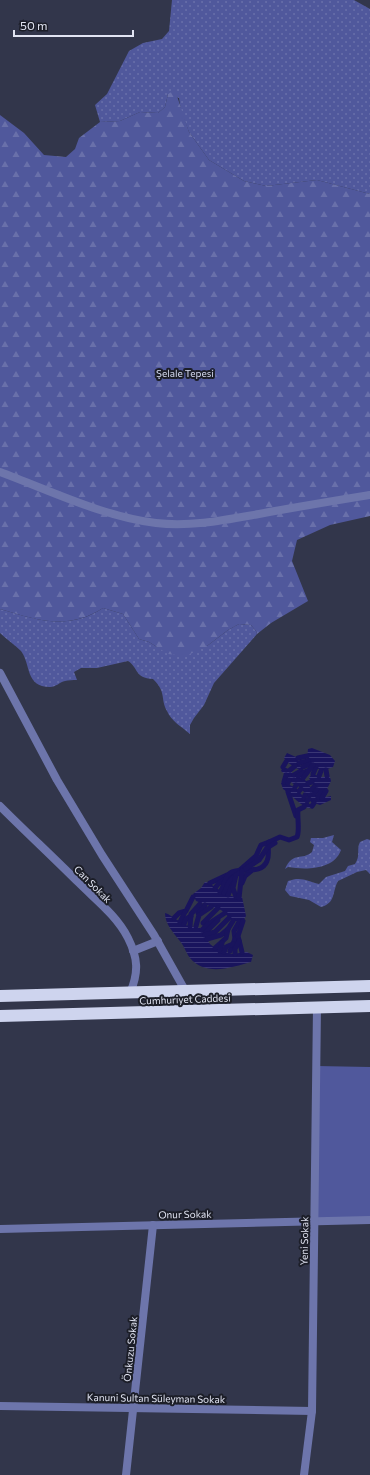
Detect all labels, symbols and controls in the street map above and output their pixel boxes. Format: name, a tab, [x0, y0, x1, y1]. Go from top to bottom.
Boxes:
scale bar	[14, 12, 133, 38]
text: 50 m	[20, 18, 48, 32]
park label: Şelale Tepesi	[156, 367, 214, 379]
street label: Can Sokak	[72, 863, 114, 905]
street label: Cumhuriyet Caddesi	[139, 991, 231, 1007]
street label: Onur Sokak	[158, 1208, 212, 1220]
street label: Yeni Sokak	[298, 1216, 310, 1266]
street label: Önkuzu Sokak	[121, 1315, 139, 1382]
street label: Kanuni Sultan Süleyman Sokak	[87, 1391, 226, 1405]

